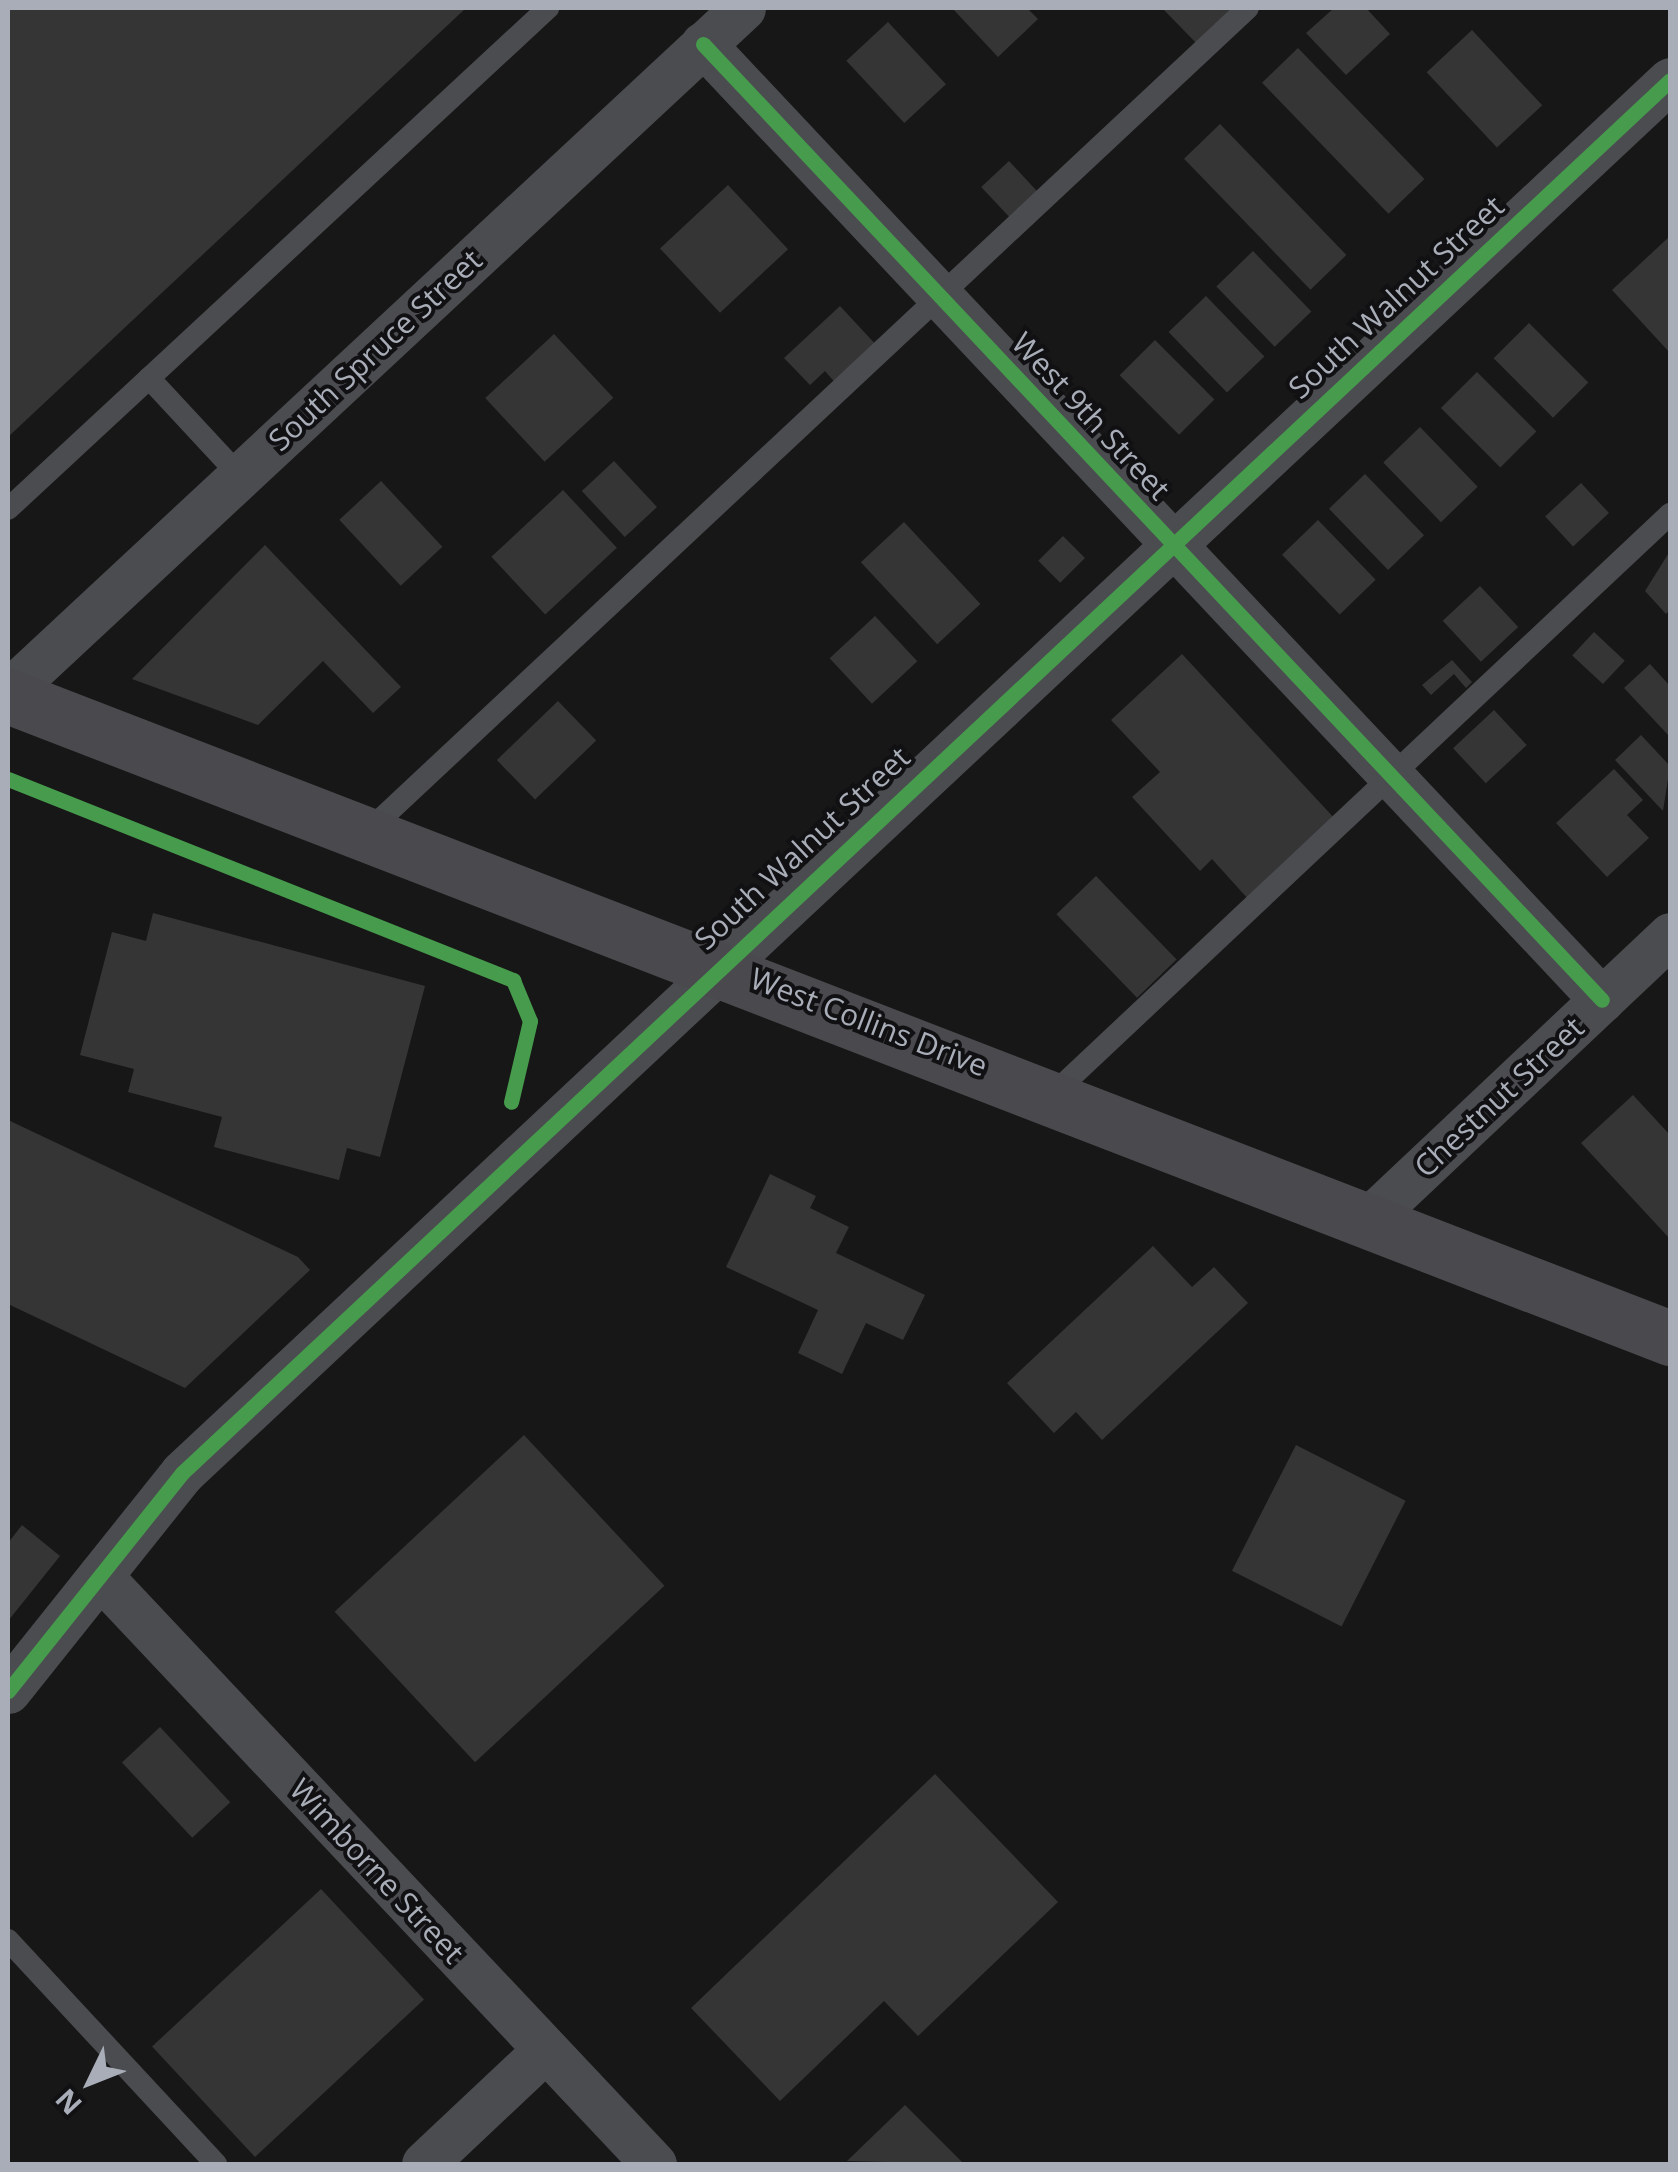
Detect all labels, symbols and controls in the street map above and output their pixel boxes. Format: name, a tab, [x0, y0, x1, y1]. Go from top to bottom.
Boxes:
street label: South Walnut Street	[1281, 188, 1511, 406]
street label: South Spruce Street	[261, 242, 489, 458]
street label: West 9th Street	[1004, 325, 1178, 507]
street label: South Walnut Street	[687, 739, 917, 957]
street label: West Collins Drive	[745, 960, 993, 1084]
street label: Chestnut Street	[1407, 1009, 1591, 1185]
street label: Wimborne Street	[282, 1771, 472, 1971]
north arrow	[40, 2032, 140, 2132]
text: N	[46, 2081, 90, 2124]

